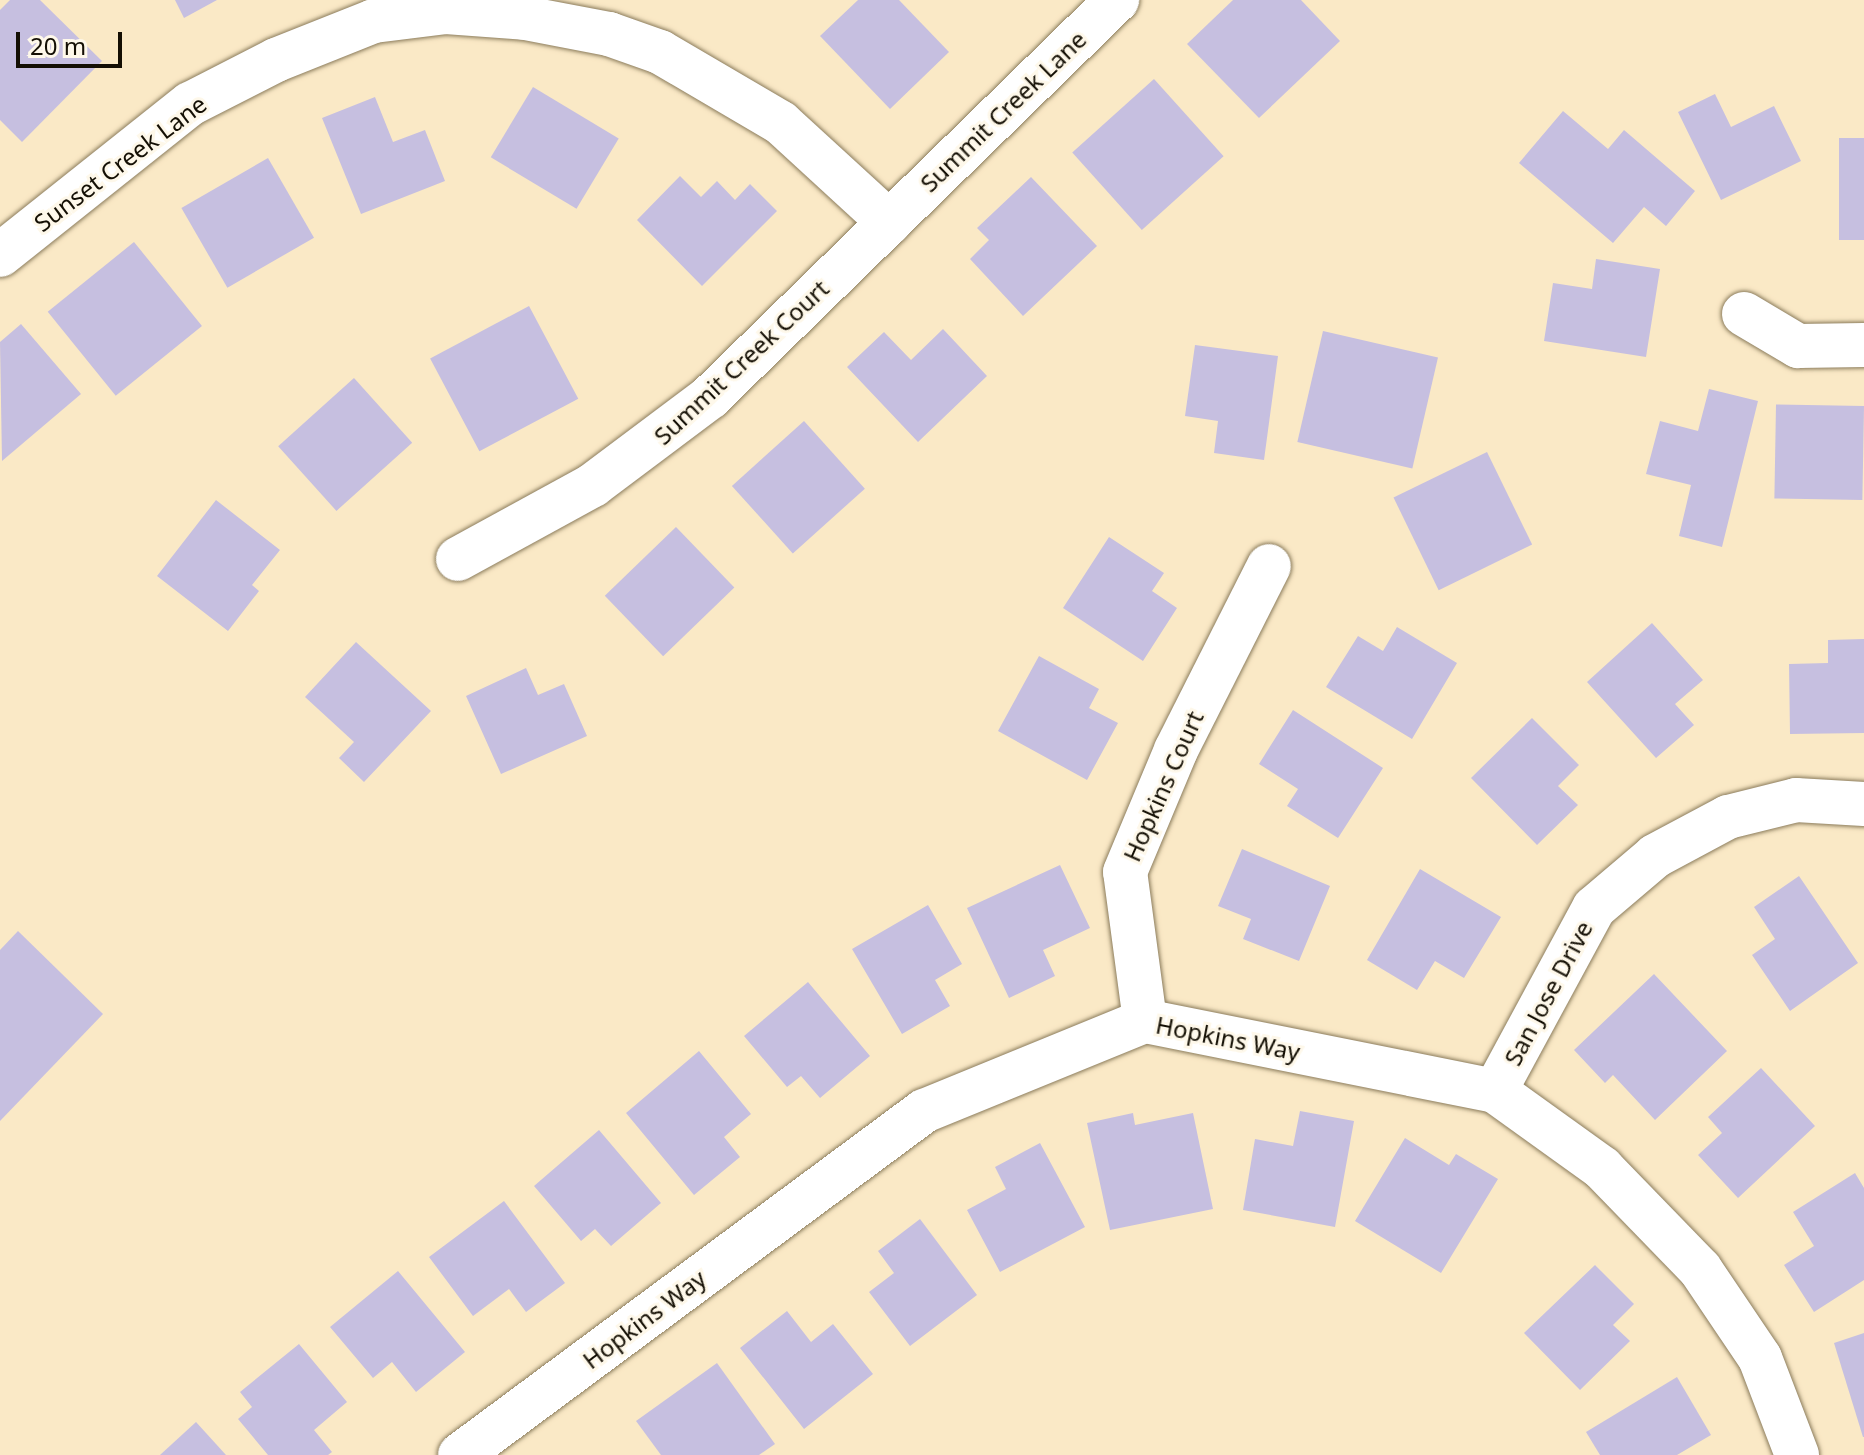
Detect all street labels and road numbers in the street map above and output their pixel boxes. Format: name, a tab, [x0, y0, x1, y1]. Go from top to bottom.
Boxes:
street label: Summit Creek Lane	[914, 25, 1092, 197]
street label: Sunset Creek Lane	[28, 89, 212, 237]
street label: Summit Creek Court	[648, 274, 834, 450]
street label: Hopkins Court	[1117, 706, 1209, 866]
street label: San Jose Drive	[1498, 916, 1598, 1070]
street label: Hopkins Way	[1154, 1010, 1302, 1066]
street label: Hopkins Way	[577, 1264, 711, 1374]

